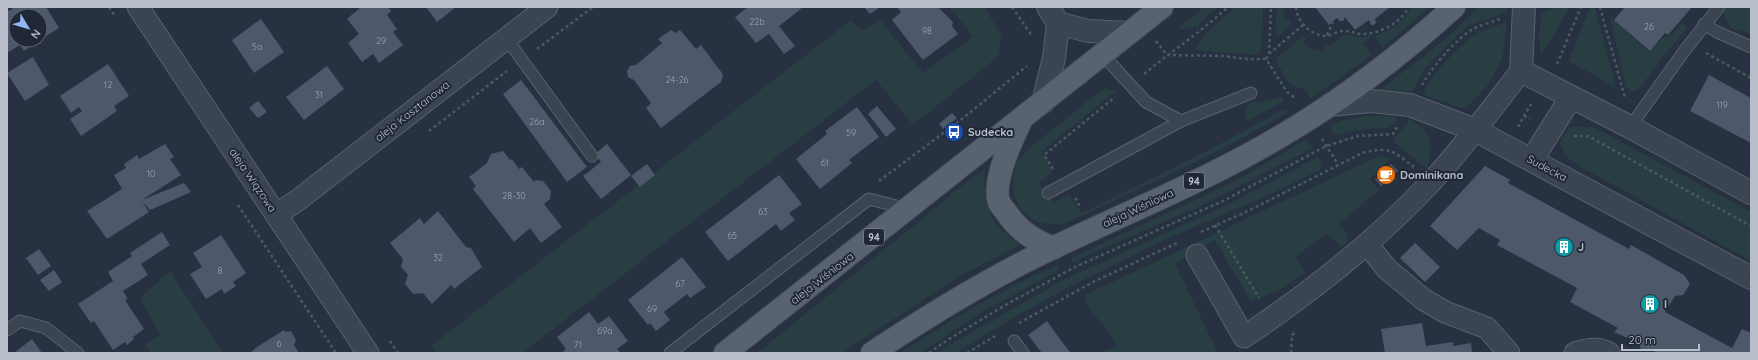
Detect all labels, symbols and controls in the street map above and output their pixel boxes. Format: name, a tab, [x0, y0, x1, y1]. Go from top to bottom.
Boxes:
north arrow	[8, 8, 48, 48]
house number: 22b	[749, 16, 765, 27]
house number: 26	[1644, 21, 1654, 32]
house number: 98	[922, 25, 932, 36]
text: N	[28, 27, 44, 42]
house number: 29	[376, 35, 386, 46]
house number: 5a	[252, 41, 262, 52]
house number: 24-26	[666, 74, 689, 85]
street label: aleja Kasztanowa	[372, 78, 452, 144]
house number: 12	[104, 79, 112, 90]
house number: 31	[315, 89, 323, 100]
house number: 119	[1716, 99, 1728, 110]
house number: 26a	[529, 116, 545, 127]
bus stop icon: Sudecka	[943, 121, 965, 143]
place label: Sudecka	[968, 125, 1013, 139]
house number: 59	[846, 127, 856, 138]
street label: aleja Wiązowa	[226, 145, 280, 215]
street label: Sudecka	[1524, 152, 1570, 184]
house number: 61	[821, 157, 829, 168]
cafe icon: Dominikana	[1375, 164, 1397, 186]
house number: 10	[147, 168, 155, 179]
place label: Dominikana	[1400, 168, 1463, 182]
road number: 94	[1184, 173, 1204, 189]
street label: aleja Wiśniowa	[1100, 186, 1176, 230]
house number: 28-30	[502, 190, 526, 201]
house number: 63	[758, 206, 768, 217]
road number: 94	[864, 229, 884, 245]
house number: 65	[727, 230, 737, 241]
building icon: J	[1553, 236, 1575, 258]
place label: J	[1578, 240, 1584, 254]
street label: aleja Wiśniowa	[788, 249, 856, 307]
house number: 32	[433, 252, 443, 263]
house number: 8	[218, 265, 223, 276]
house number: 67	[675, 278, 685, 289]
building icon: I	[1639, 293, 1661, 315]
place label: I	[1664, 297, 1667, 311]
house number: 69	[647, 303, 657, 314]
house number: 69a	[597, 325, 613, 336]
scale bar	[1622, 326, 1699, 352]
text: 20 m	[1628, 332, 1656, 347]
house number: 6	[277, 338, 282, 349]
house number: 71	[574, 339, 582, 350]

